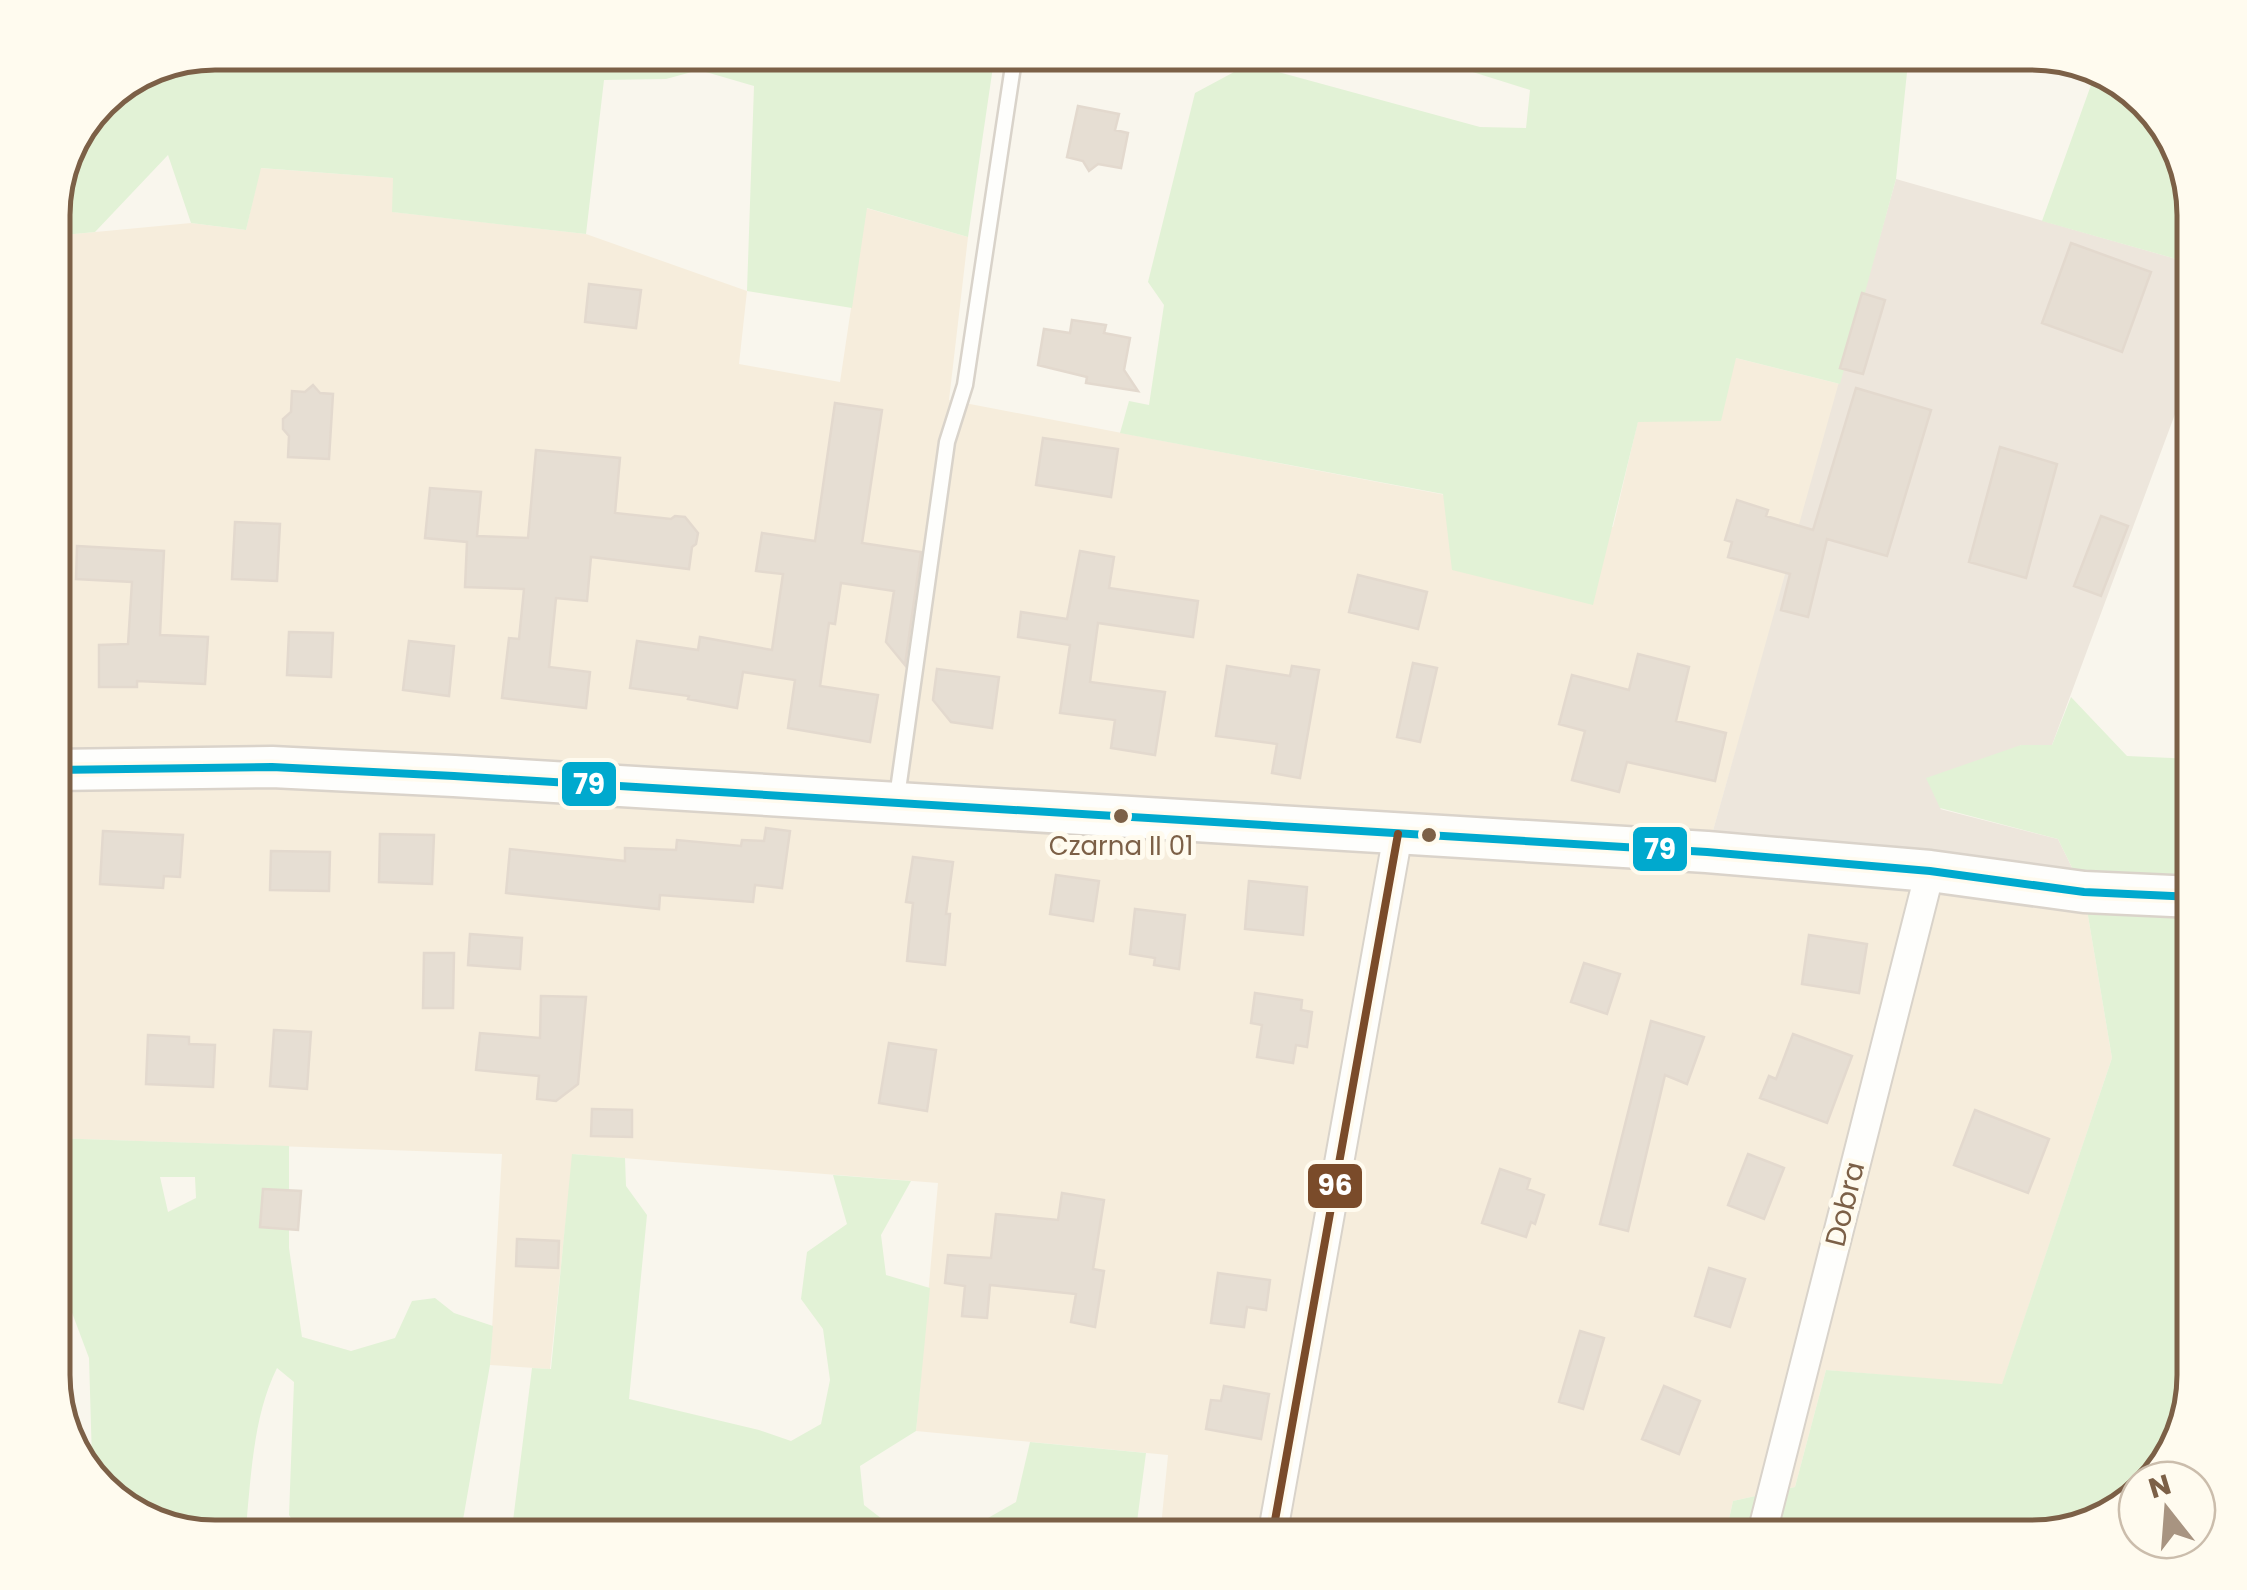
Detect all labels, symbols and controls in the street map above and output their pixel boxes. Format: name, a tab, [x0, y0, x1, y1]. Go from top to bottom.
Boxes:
line badge: 79	[560, 760, 618, 808]
text: 79	[573, 765, 605, 804]
marker: Czarna II 01	[1111, 806, 1131, 826]
unlabelled marker	[1419, 825, 1439, 845]
line badge: 79	[1631, 825, 1689, 873]
place label: Czarna II 01	[1049, 828, 1193, 864]
text: 79	[1644, 830, 1676, 869]
street label: Dobra	[1816, 1158, 1874, 1250]
line badge: 96	[1306, 1162, 1364, 1210]
text: 96	[1317, 1166, 1353, 1205]
north arrow	[2117, 1460, 2217, 1560]
text: N	[2144, 1465, 2176, 1508]

